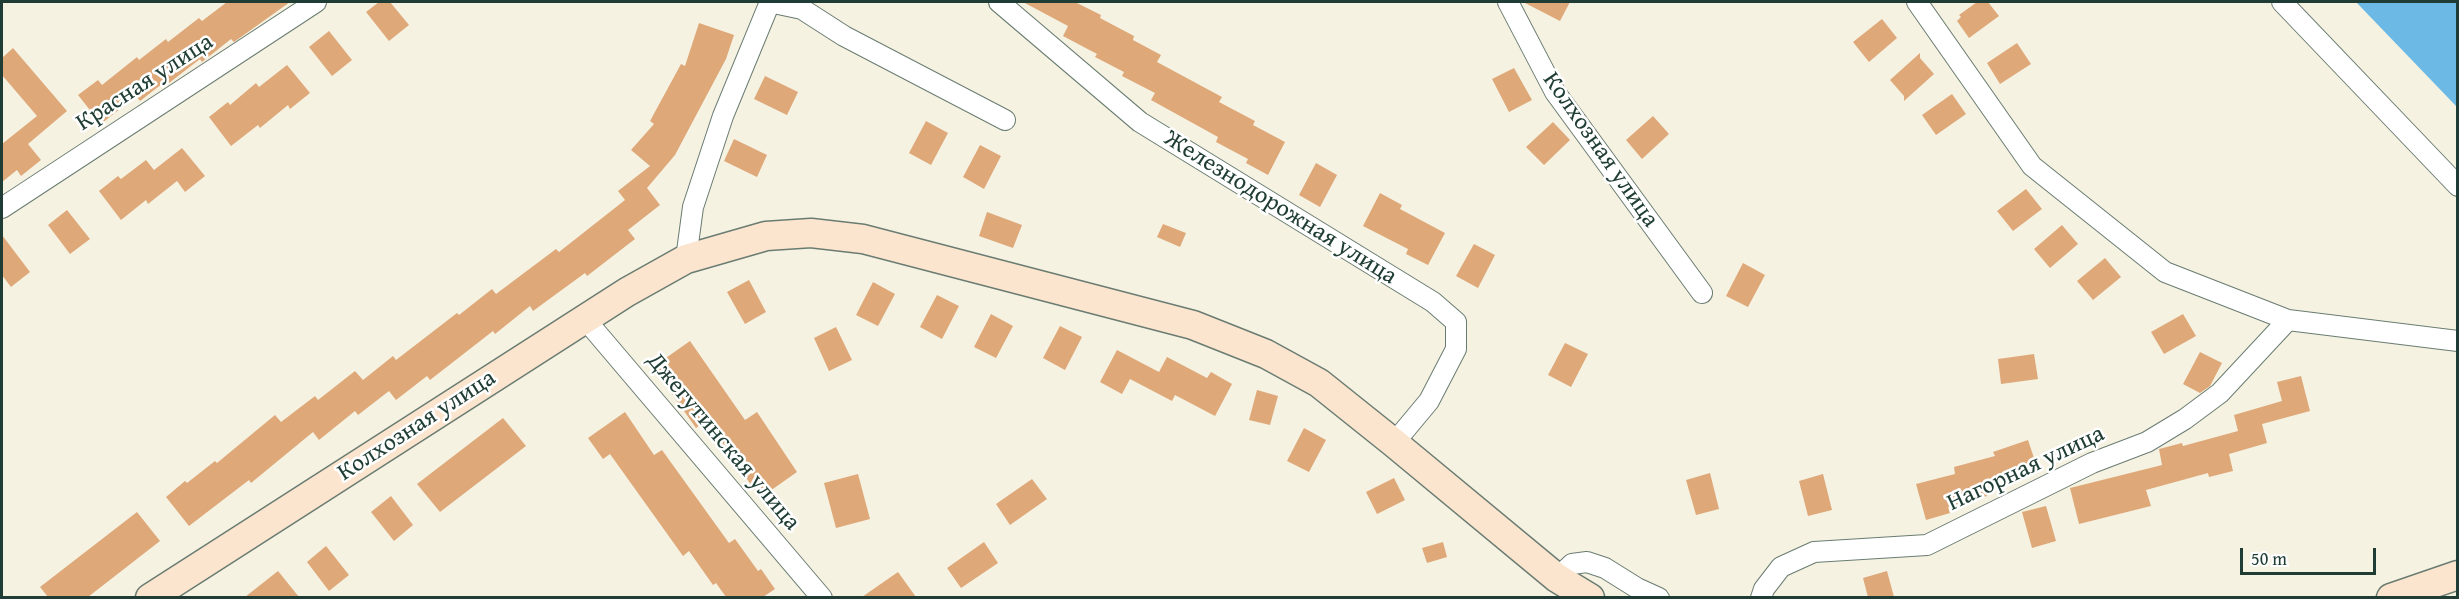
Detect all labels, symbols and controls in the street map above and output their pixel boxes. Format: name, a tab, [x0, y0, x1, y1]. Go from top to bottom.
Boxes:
street label: Красная улица	[71, 28, 219, 138]
street label: Колхозная улица	[1536, 67, 1664, 233]
street label: Железнодорожная улица	[1158, 124, 1402, 292]
street label: Джегутинская улица	[640, 347, 806, 537]
street label: Колхозная улица	[333, 364, 501, 488]
street label: Нагорная улица	[1943, 420, 2109, 518]
scale bar	[2243, 536, 2380, 574]
text: 50 m	[2251, 545, 2287, 572]

